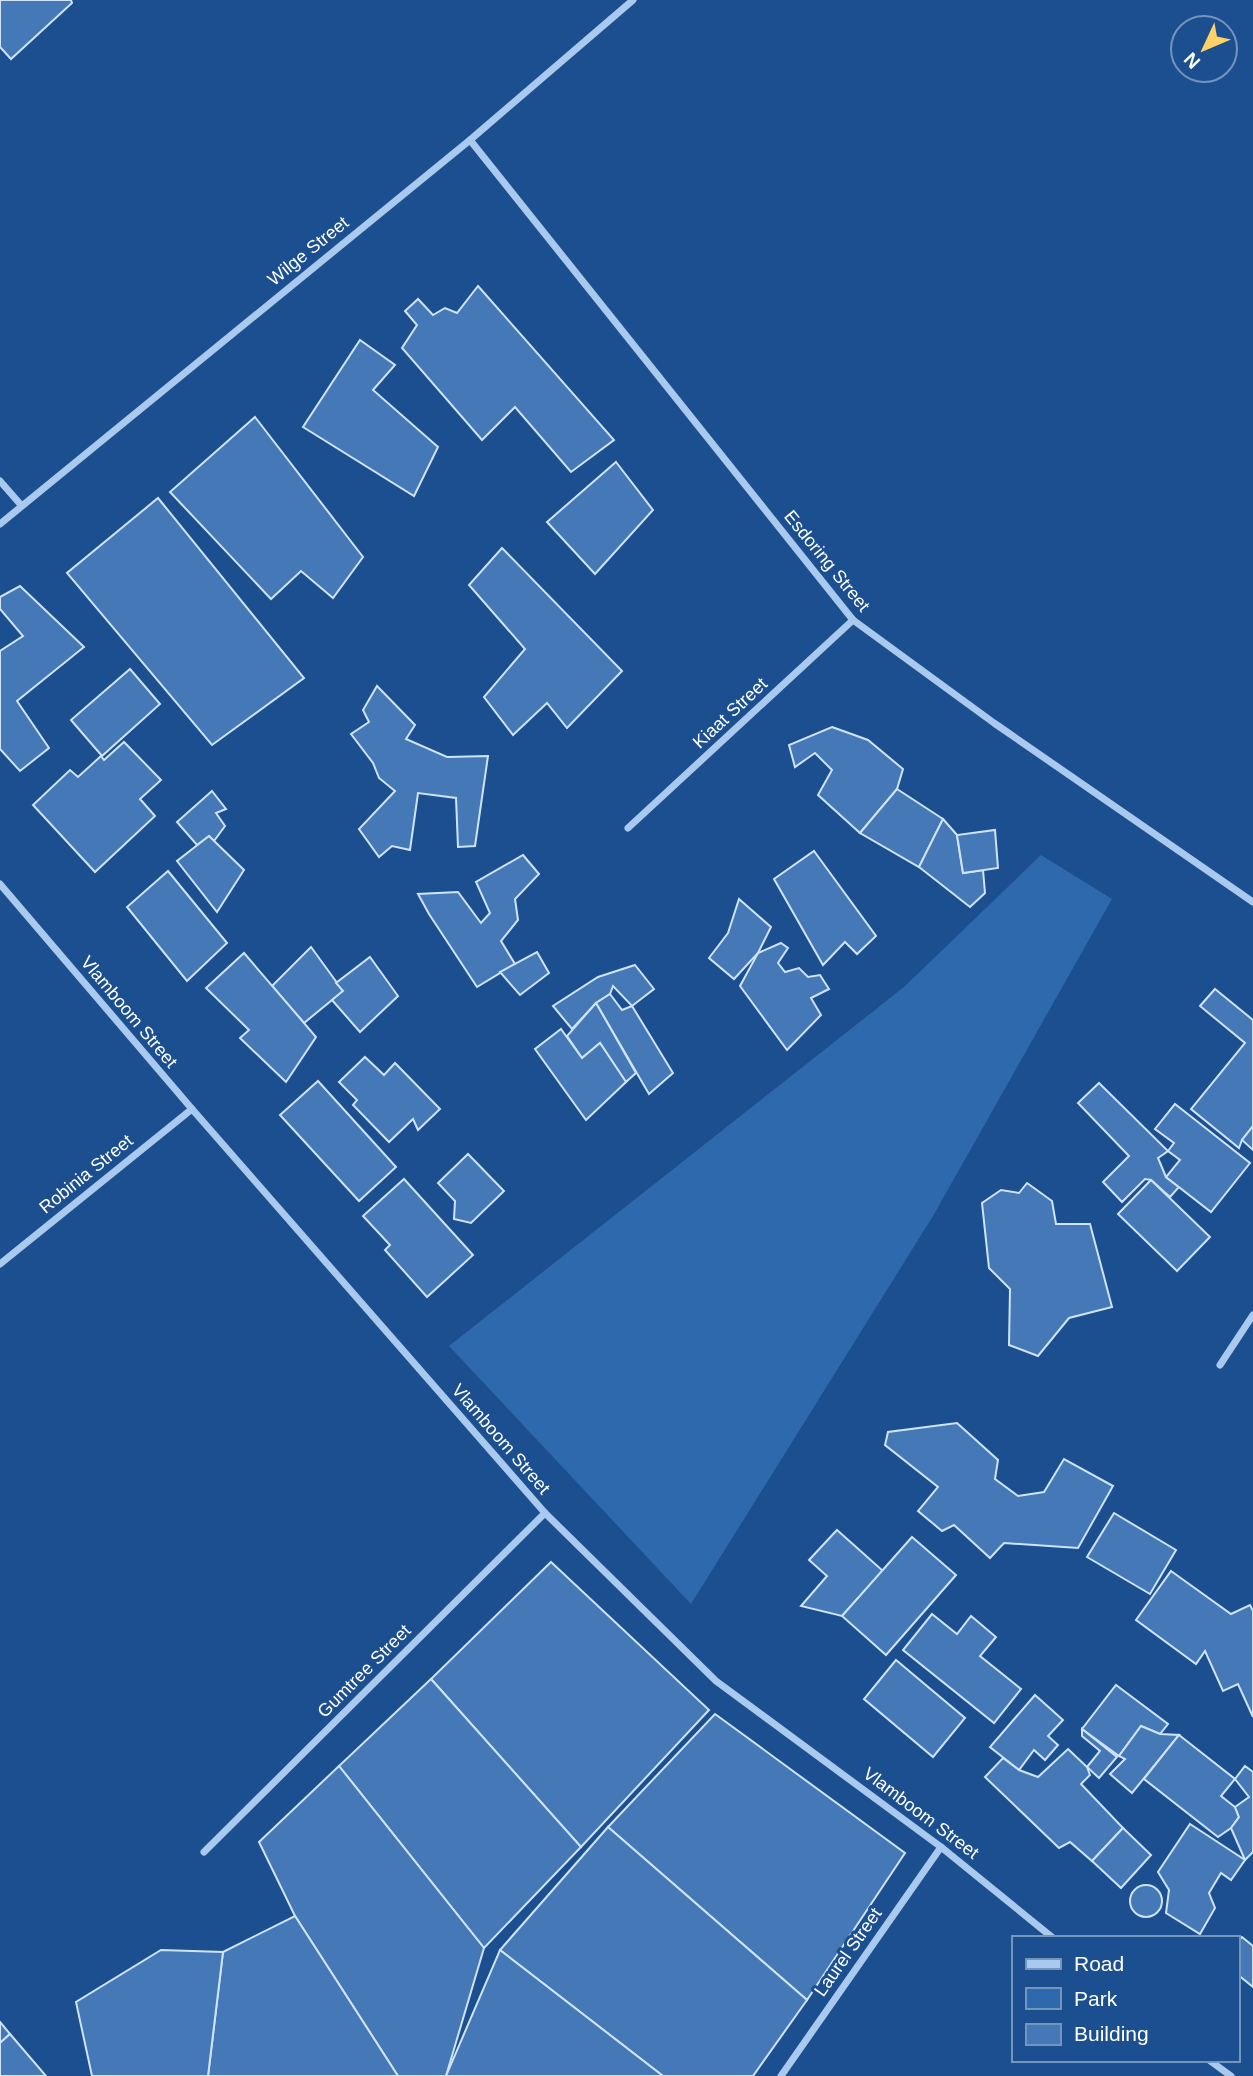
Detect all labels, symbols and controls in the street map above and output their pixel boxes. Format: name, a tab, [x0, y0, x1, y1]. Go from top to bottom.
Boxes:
north arrow	[1169, 14, 1239, 84]
text: N	[1180, 48, 1204, 73]
street label: Wilge Street	[264, 212, 352, 290]
street label: Esdoring Street	[780, 506, 874, 616]
street label: Kiaat Street	[689, 674, 771, 752]
street label: Vlamboom Street	[77, 952, 181, 1072]
street label: Robinia Street	[35, 1130, 137, 1218]
street label: Vlamboom Street	[448, 1380, 554, 1498]
street label: Gumtree Street	[313, 1620, 415, 1722]
street label: Vlamboom Street	[859, 1763, 983, 1863]
street label: Laurel Street	[810, 1904, 886, 2000]
legend	[1012, 1936, 1239, 2062]
text: Road	[1074, 1952, 1124, 1975]
text: Park	[1074, 1987, 1118, 2010]
text: Building	[1074, 2022, 1149, 2045]

